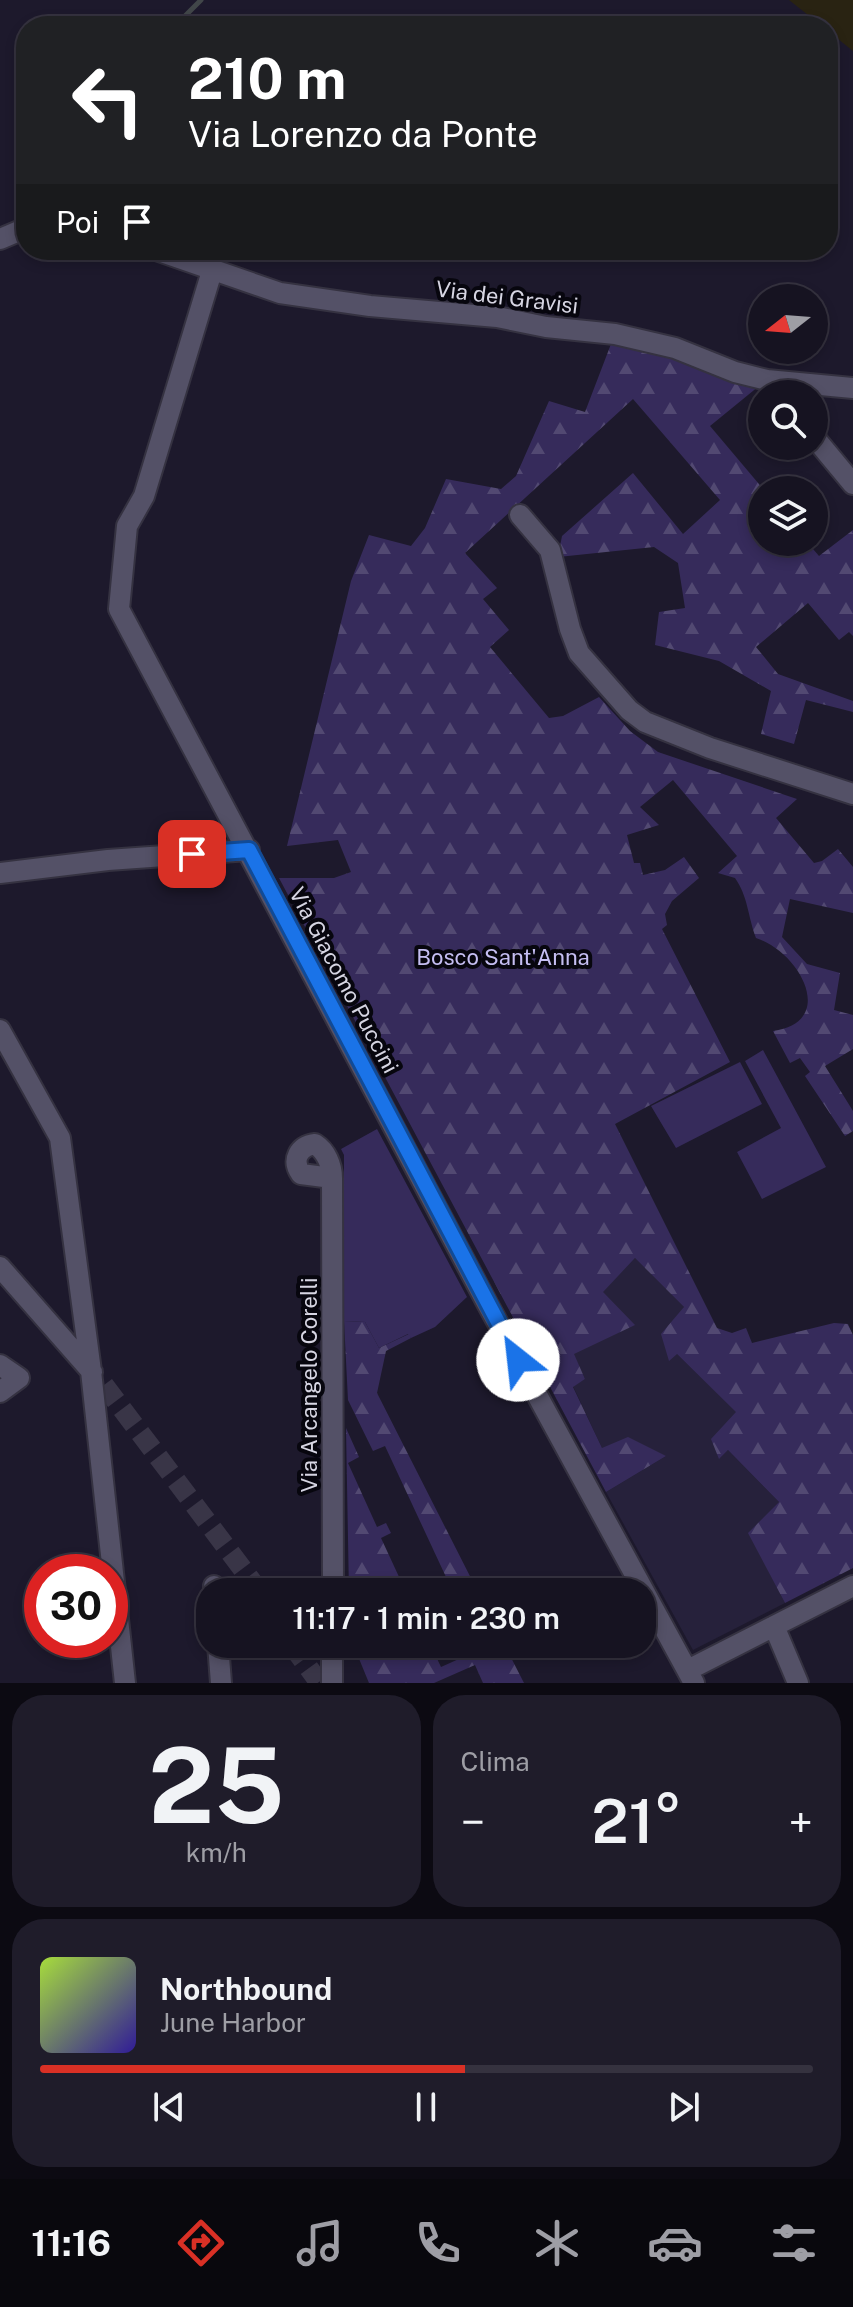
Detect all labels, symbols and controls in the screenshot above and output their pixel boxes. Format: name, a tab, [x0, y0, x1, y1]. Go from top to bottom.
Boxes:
text: 210 m	[188, 46, 346, 112]
icon: left	[56, 48, 160, 152]
text: Via Lorenzo da Ponte	[188, 113, 538, 155]
icon: arrive	[115, 200, 159, 244]
text: Poi	[56, 204, 99, 240]
street label: Via dei Gravisi	[434, 275, 580, 319]
north arrow	[748, 284, 828, 364]
map controls	[748, 284, 828, 556]
button: search	[748, 380, 828, 460]
button: layers	[748, 476, 828, 556]
pin	[158, 820, 226, 888]
icon: arrive	[170, 832, 214, 876]
street label: Via Giacomo Puccini	[284, 883, 404, 1077]
park label: Bosco Sant'Anna	[416, 944, 590, 970]
street label: Via Arcangelo Corelli	[296, 1278, 322, 1492]
position arrow	[476, 1318, 560, 1402]
speed limit sign: 30	[24, 1554, 128, 1658]
text: 11:17 · 1 min · 230 m	[292, 1600, 560, 1636]
text: 25	[148, 1724, 284, 1846]
text: Clima	[461, 1746, 530, 1777]
text: 21°	[592, 1786, 682, 1857]
text: −	[461, 1796, 485, 1848]
text: +	[789, 1796, 813, 1848]
text: km/h	[186, 1837, 247, 1868]
text: Northbound	[160, 1971, 332, 2007]
text: June Harbor	[160, 2007, 306, 2038]
icon: previous	[147, 2085, 191, 2129]
icon: pause	[404, 2085, 448, 2129]
icon: next	[662, 2085, 706, 2129]
icon: directions	[173, 2215, 229, 2271]
icon: music	[292, 2215, 348, 2271]
icon: phone	[410, 2215, 466, 2271]
icon: climate	[529, 2215, 585, 2271]
icon: car	[647, 2215, 703, 2271]
icon: filters	[766, 2215, 822, 2271]
text: 11:16	[31, 2222, 111, 2264]

